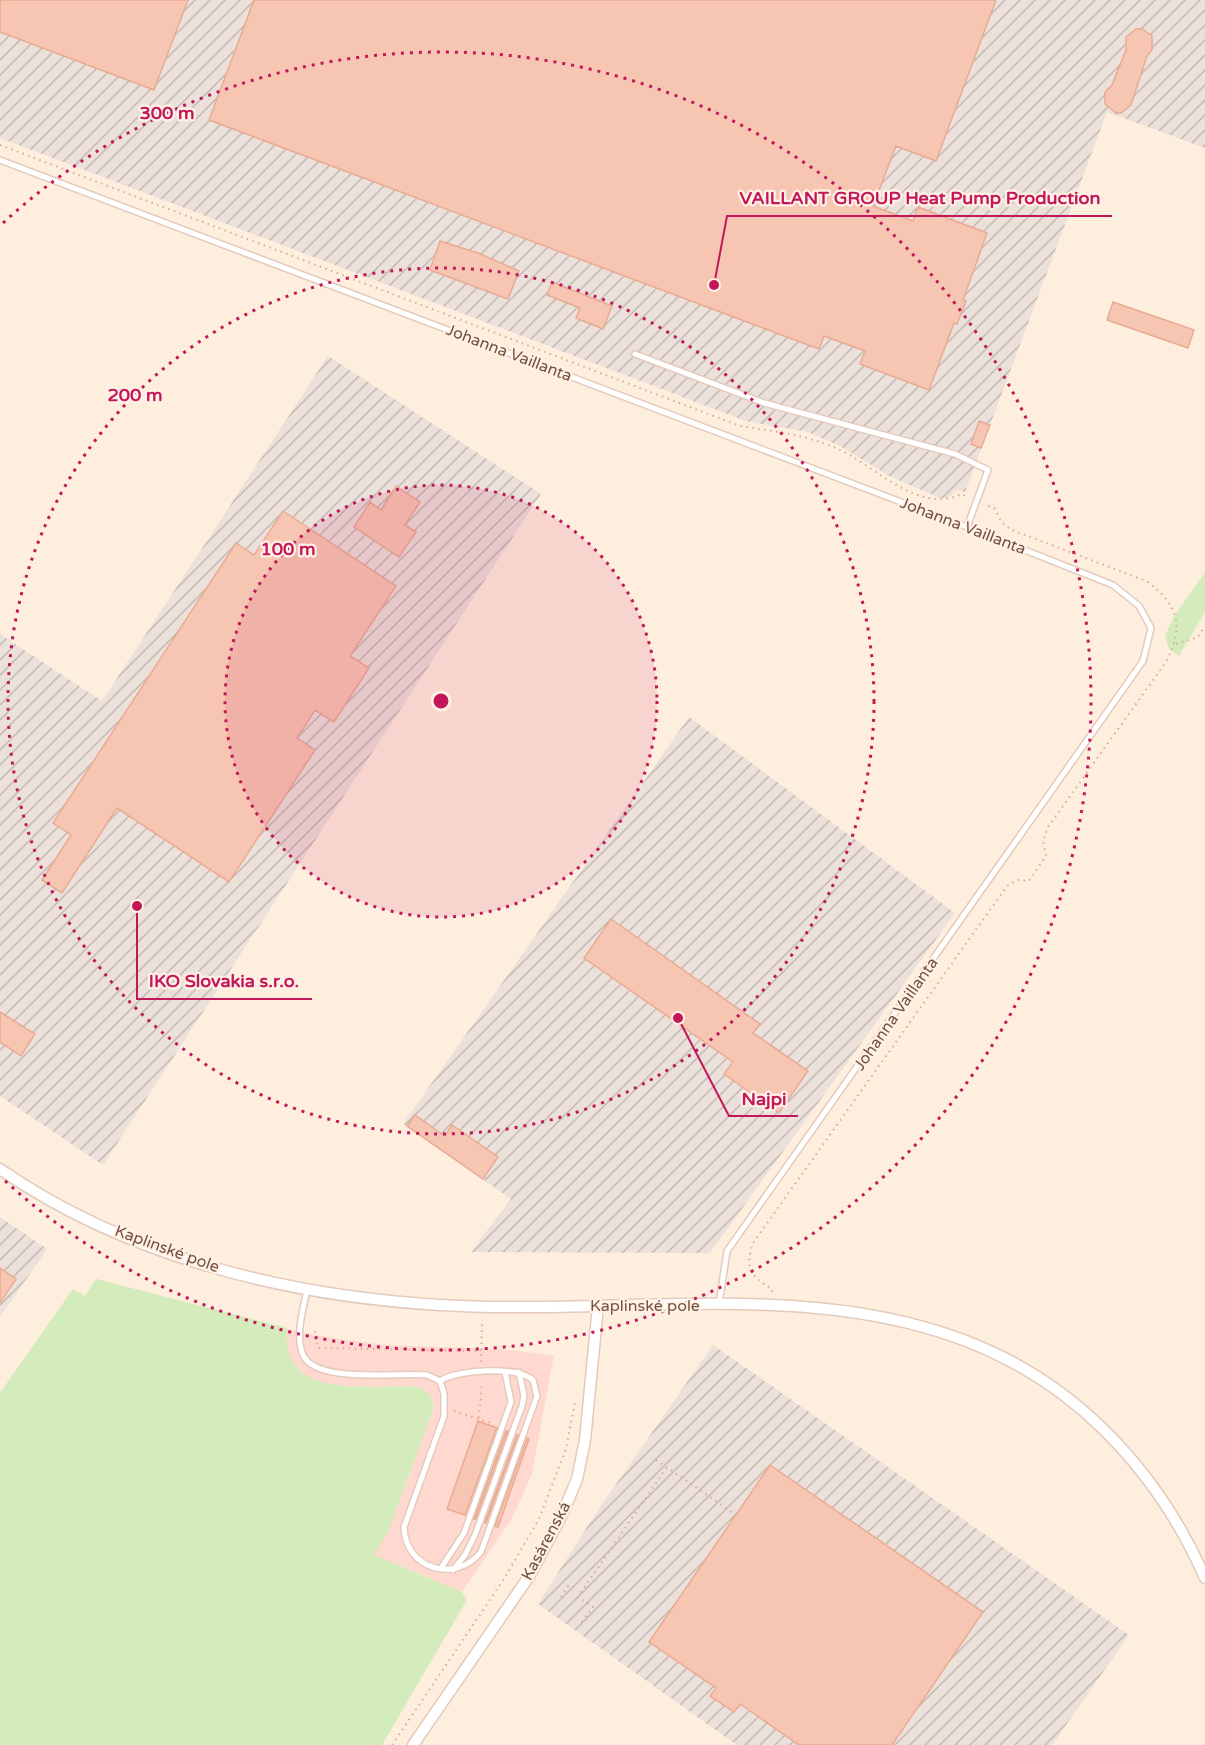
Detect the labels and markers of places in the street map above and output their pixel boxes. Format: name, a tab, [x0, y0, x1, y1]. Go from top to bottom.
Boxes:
callout: VAILLANT GROUP Heat Pump Production	[727, 180, 1112, 216]
centre of rings	[431, 691, 451, 711]
callout: IKO Slovakia s.r.o.	[137, 963, 312, 999]
callout: Najpi	[729, 1080, 798, 1116]

